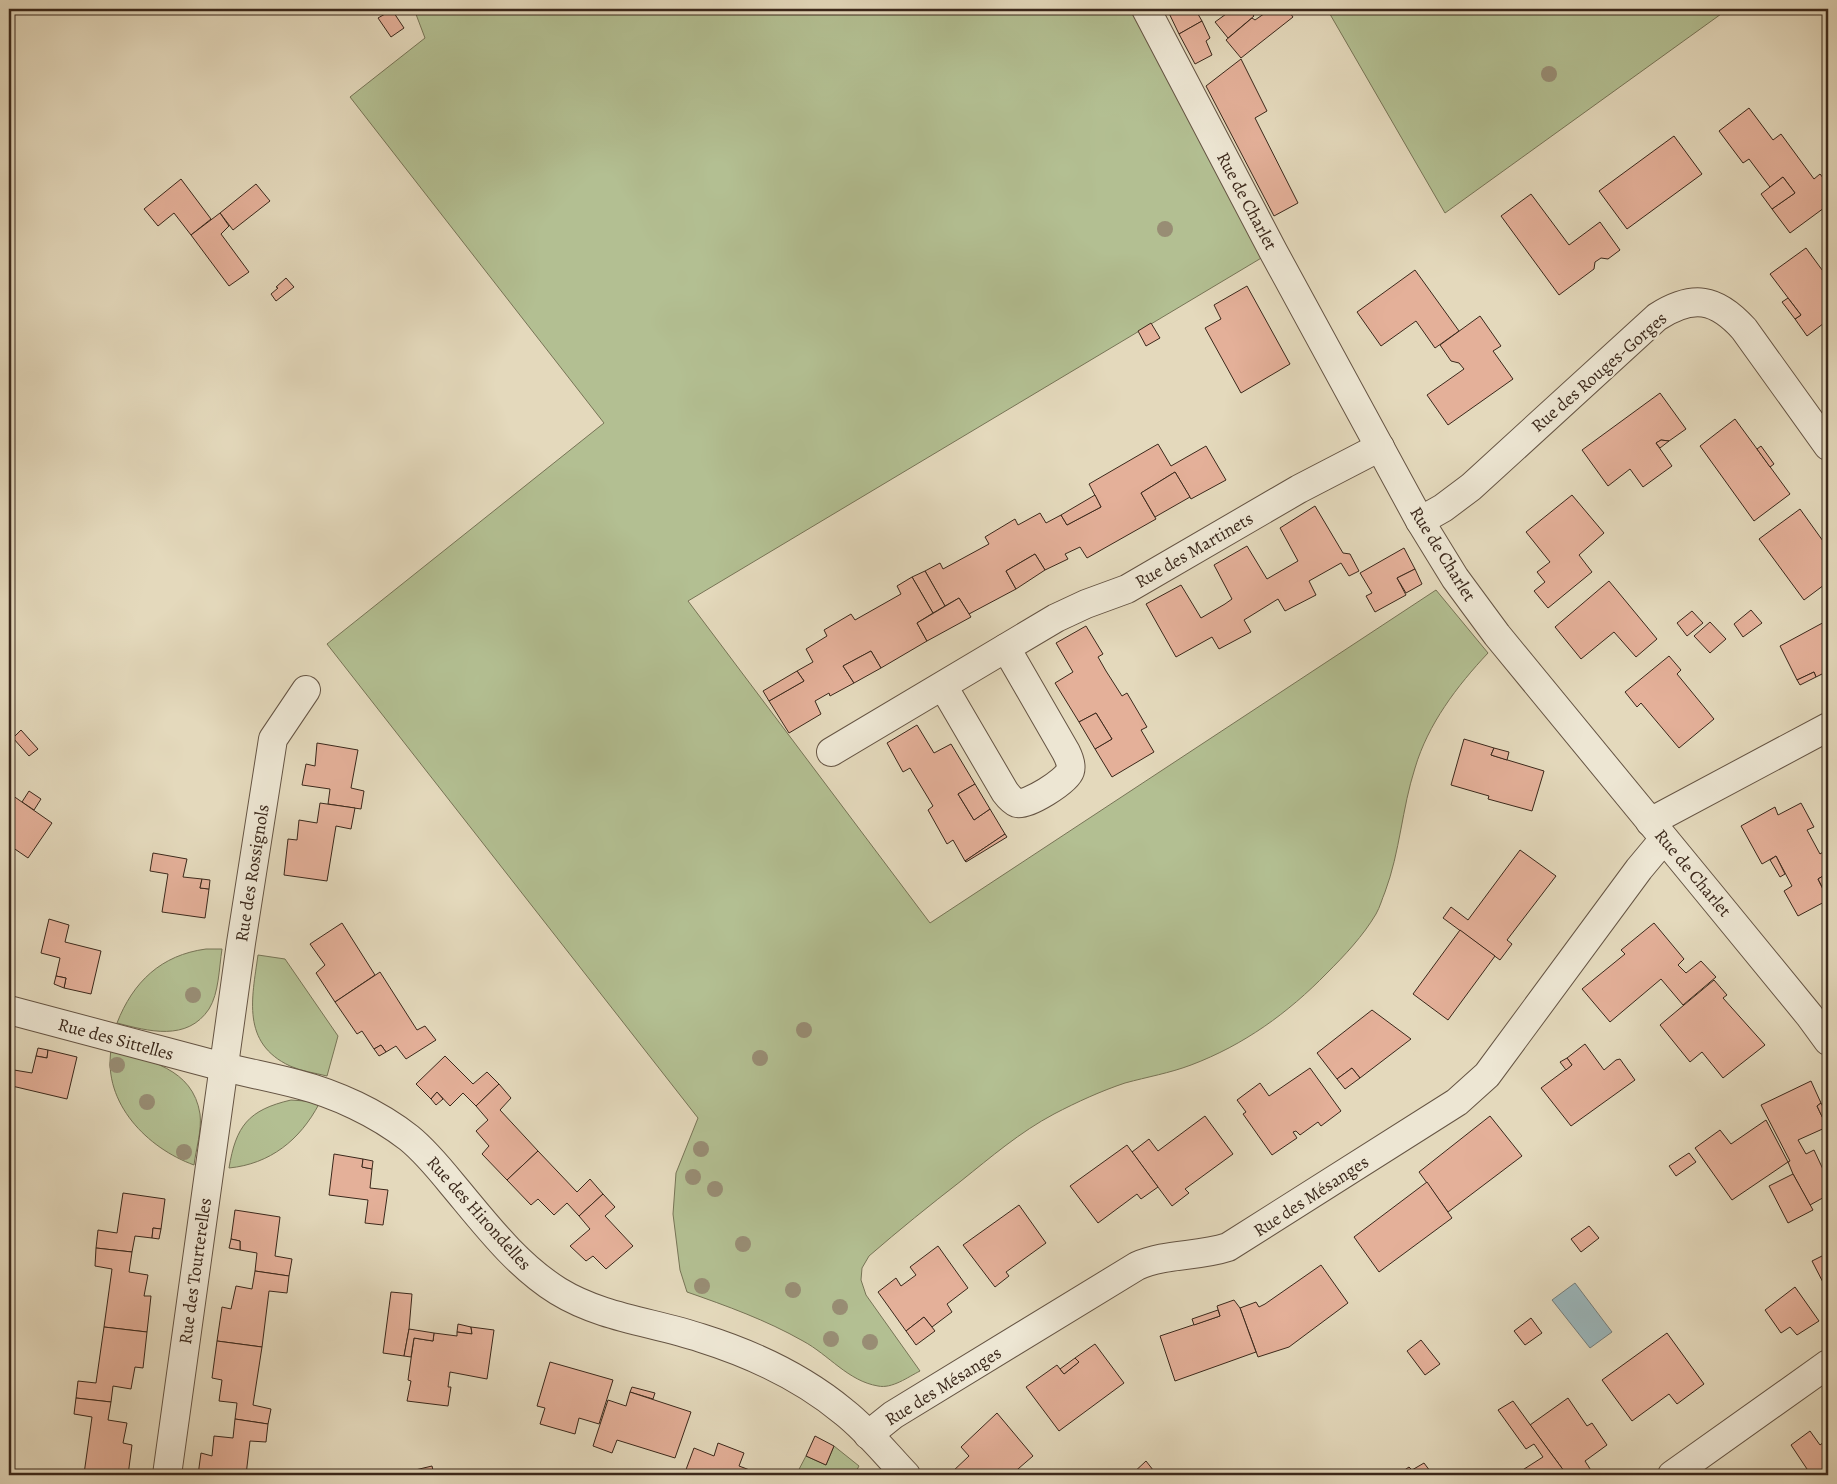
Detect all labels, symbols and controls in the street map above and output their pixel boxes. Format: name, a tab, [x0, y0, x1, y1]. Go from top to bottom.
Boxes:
street label: Rue de Charlet	[1211, 148, 1283, 254]
street label: Rue des Rouges-Gorges	[1526, 306, 1672, 438]
street label: Rue de Charlet	[1404, 502, 1482, 606]
street label: Rue des Martinets	[1130, 506, 1258, 594]
street label: Rue des Rossignols	[229, 803, 275, 943]
street label: Rue de Charlet	[1649, 824, 1737, 922]
street label: Rue des Sittelles	[56, 1012, 176, 1066]
street label: Rue des Mésanges	[1249, 1150, 1373, 1242]
street label: Rue des Hirondelles	[421, 1151, 537, 1275]
street label: Rue des Tourterelles	[173, 1196, 217, 1346]
street label: Rue des Mésanges	[880, 1341, 1006, 1431]

